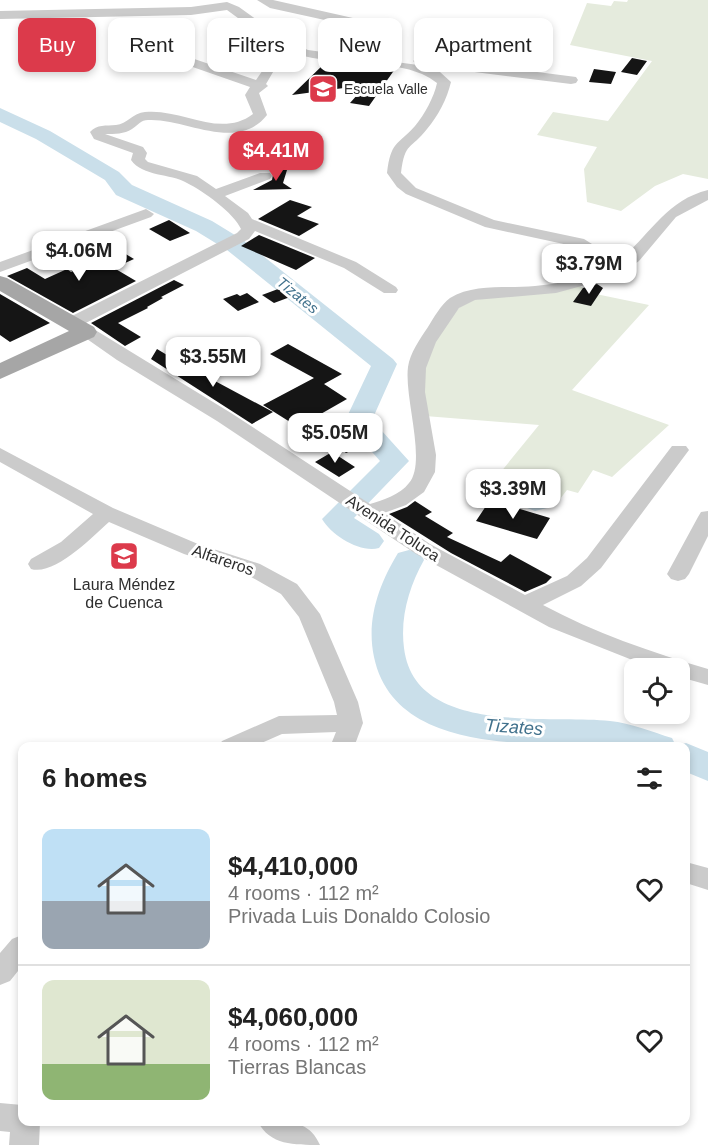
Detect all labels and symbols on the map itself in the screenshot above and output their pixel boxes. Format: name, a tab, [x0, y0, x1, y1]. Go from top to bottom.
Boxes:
school or university icon: Escuela Valle	[307, 73, 339, 105]
place label: Escuela Valle	[344, 81, 428, 97]
pin: $4.41M	[227, 131, 325, 182]
pin: $4.06M	[30, 231, 128, 282]
pin: $3.79M	[540, 244, 638, 295]
water label: Tizates	[274, 273, 322, 317]
pin: $3.55M	[164, 337, 262, 388]
pin: $5.05M	[286, 413, 384, 464]
pin: $3.39M	[464, 469, 562, 520]
street label: Avenida Toluca	[343, 491, 443, 565]
school or university icon: Laura Méndez de Cuenca	[108, 540, 140, 572]
street label: Alfareros	[190, 542, 256, 578]
place label: Laura Méndez de Cuenca	[73, 576, 175, 611]
water label: Tizates	[484, 715, 544, 739]

